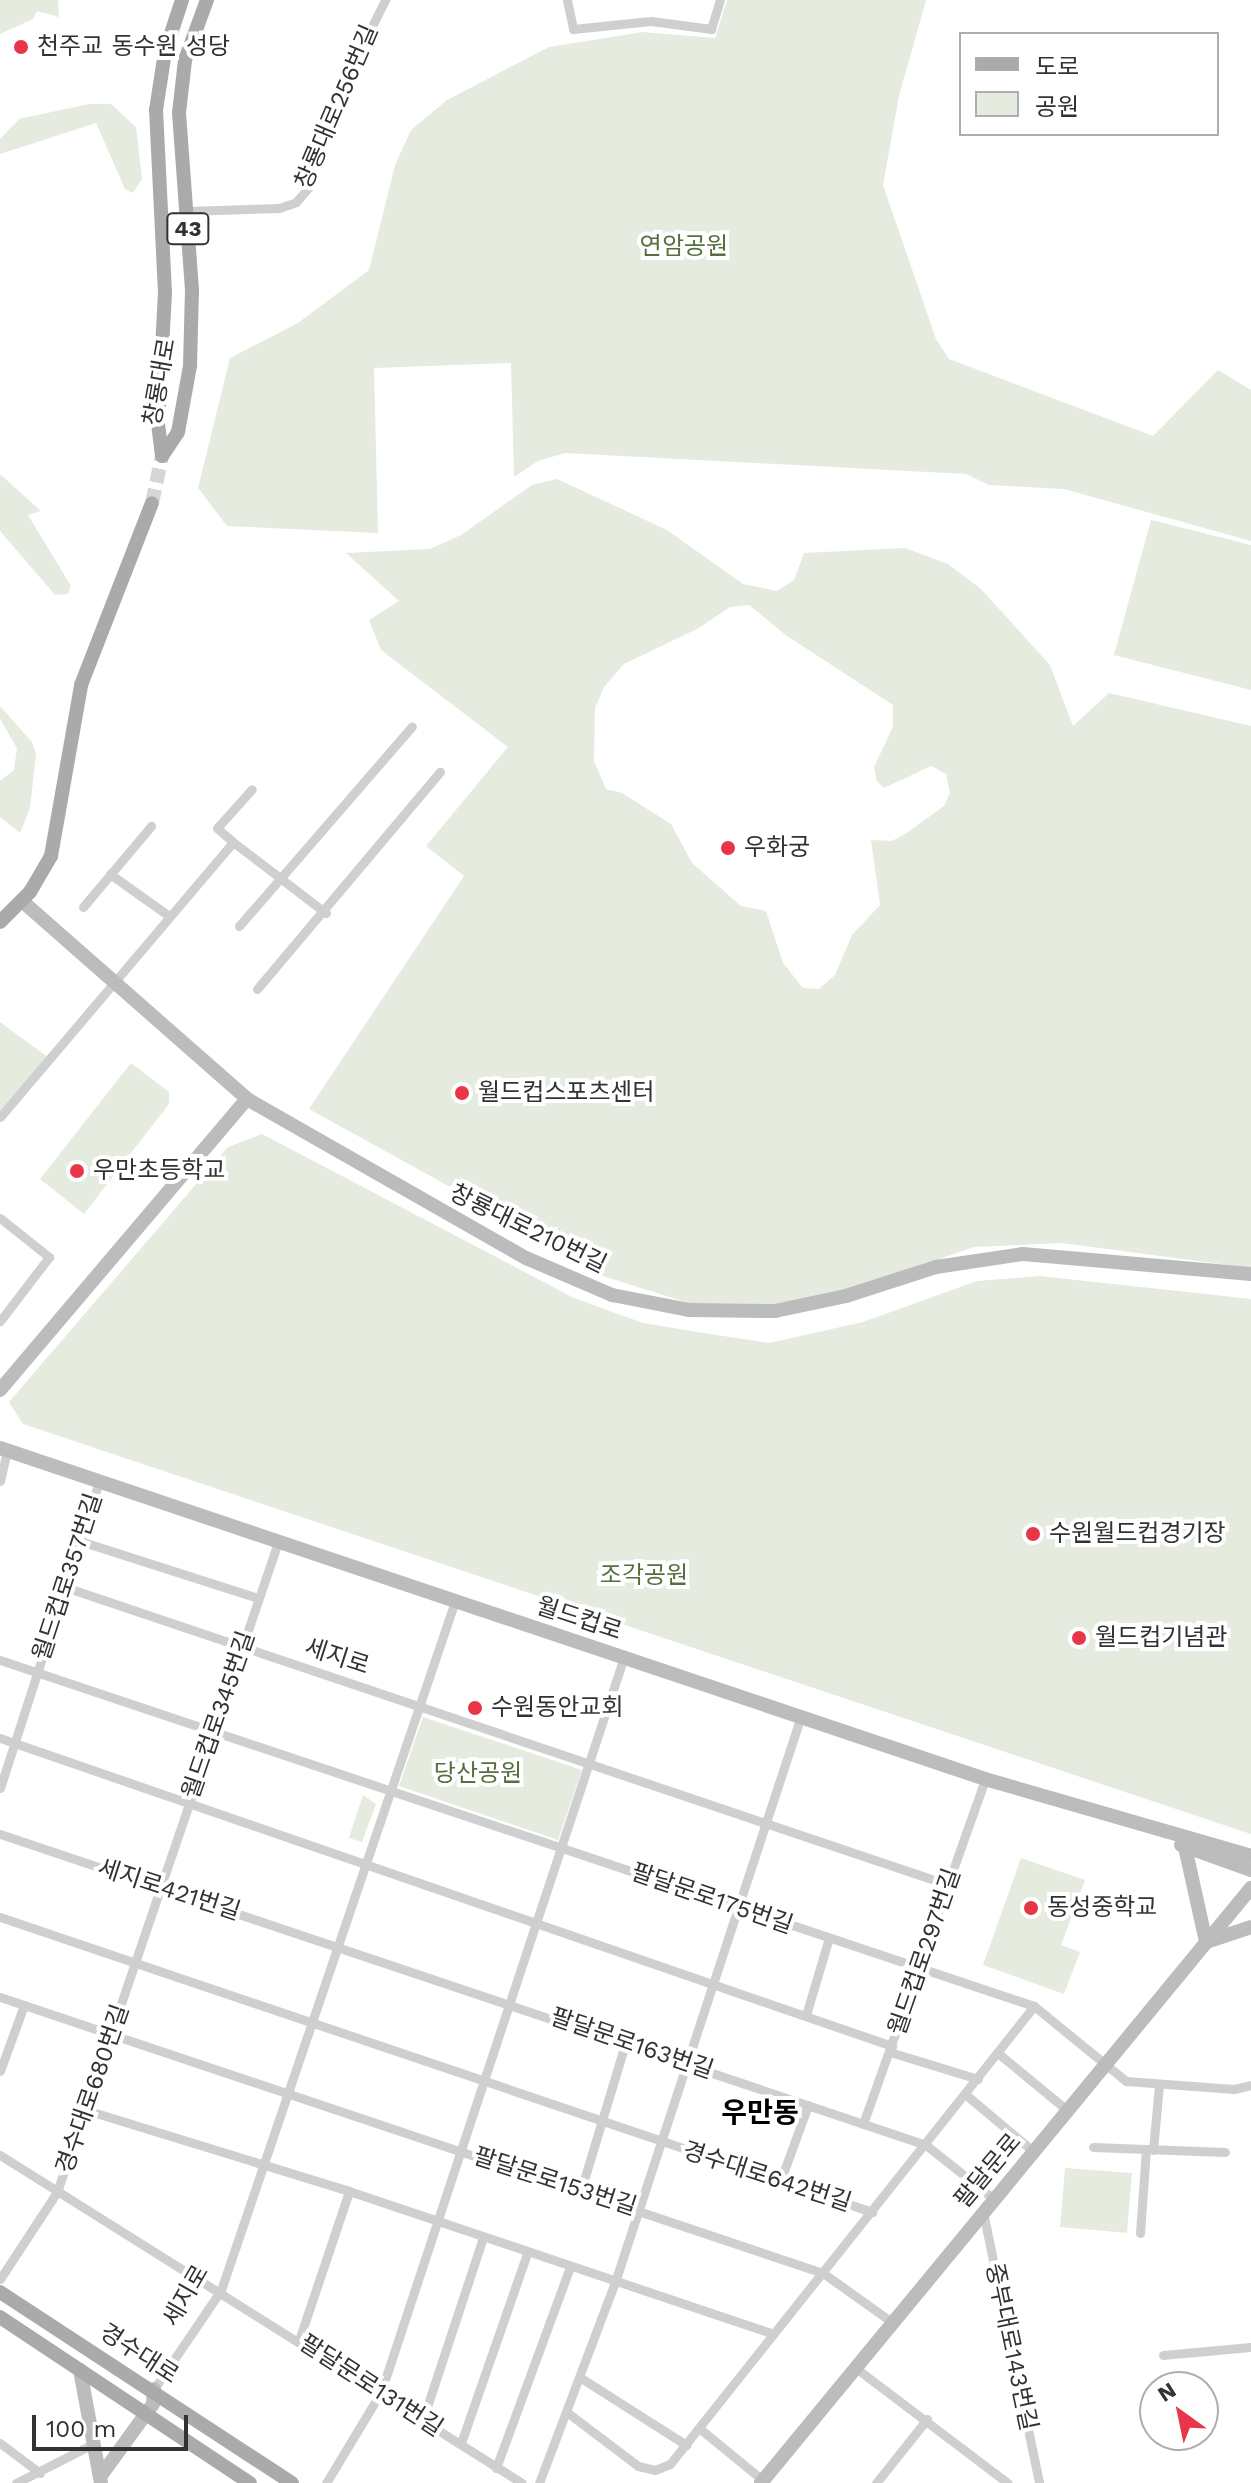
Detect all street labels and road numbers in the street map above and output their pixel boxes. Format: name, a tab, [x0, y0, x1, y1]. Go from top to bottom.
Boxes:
street label: 창룡대로256번길	[290, 21, 384, 193]
road number: 43	[166, 211, 210, 247]
street label: 창룡대로	[138, 336, 182, 428]
street label: 창룡대로210번길	[445, 1179, 611, 1279]
street label: 월드컵로357번길	[27, 1490, 109, 1664]
street label: 월드컵로	[533, 1592, 625, 1646]
street label: 월드컵로345번길	[177, 1628, 261, 1802]
street label: 세지로	[301, 1633, 373, 1681]
street label: 세지로421번길	[94, 1853, 244, 1927]
street label: 팔달문로175번길	[627, 1858, 797, 1940]
street label: 월드컵로297번길	[883, 1865, 967, 2039]
street label: 경수대로680번길	[51, 2001, 135, 2177]
street label: 팔달문로163번길	[547, 2003, 717, 2085]
street label: 팔달문로	[949, 2128, 1027, 2214]
street label: 경수대로642번길	[679, 2136, 855, 2218]
street label: 팔달문로153번길	[470, 2142, 640, 2222]
street label: 세지로	[157, 2260, 215, 2332]
street label: 중부대로143번길	[979, 2261, 1043, 2433]
street label: 경수대로	[94, 2318, 184, 2390]
street label: 팔달문로131번길	[294, 2329, 448, 2443]

